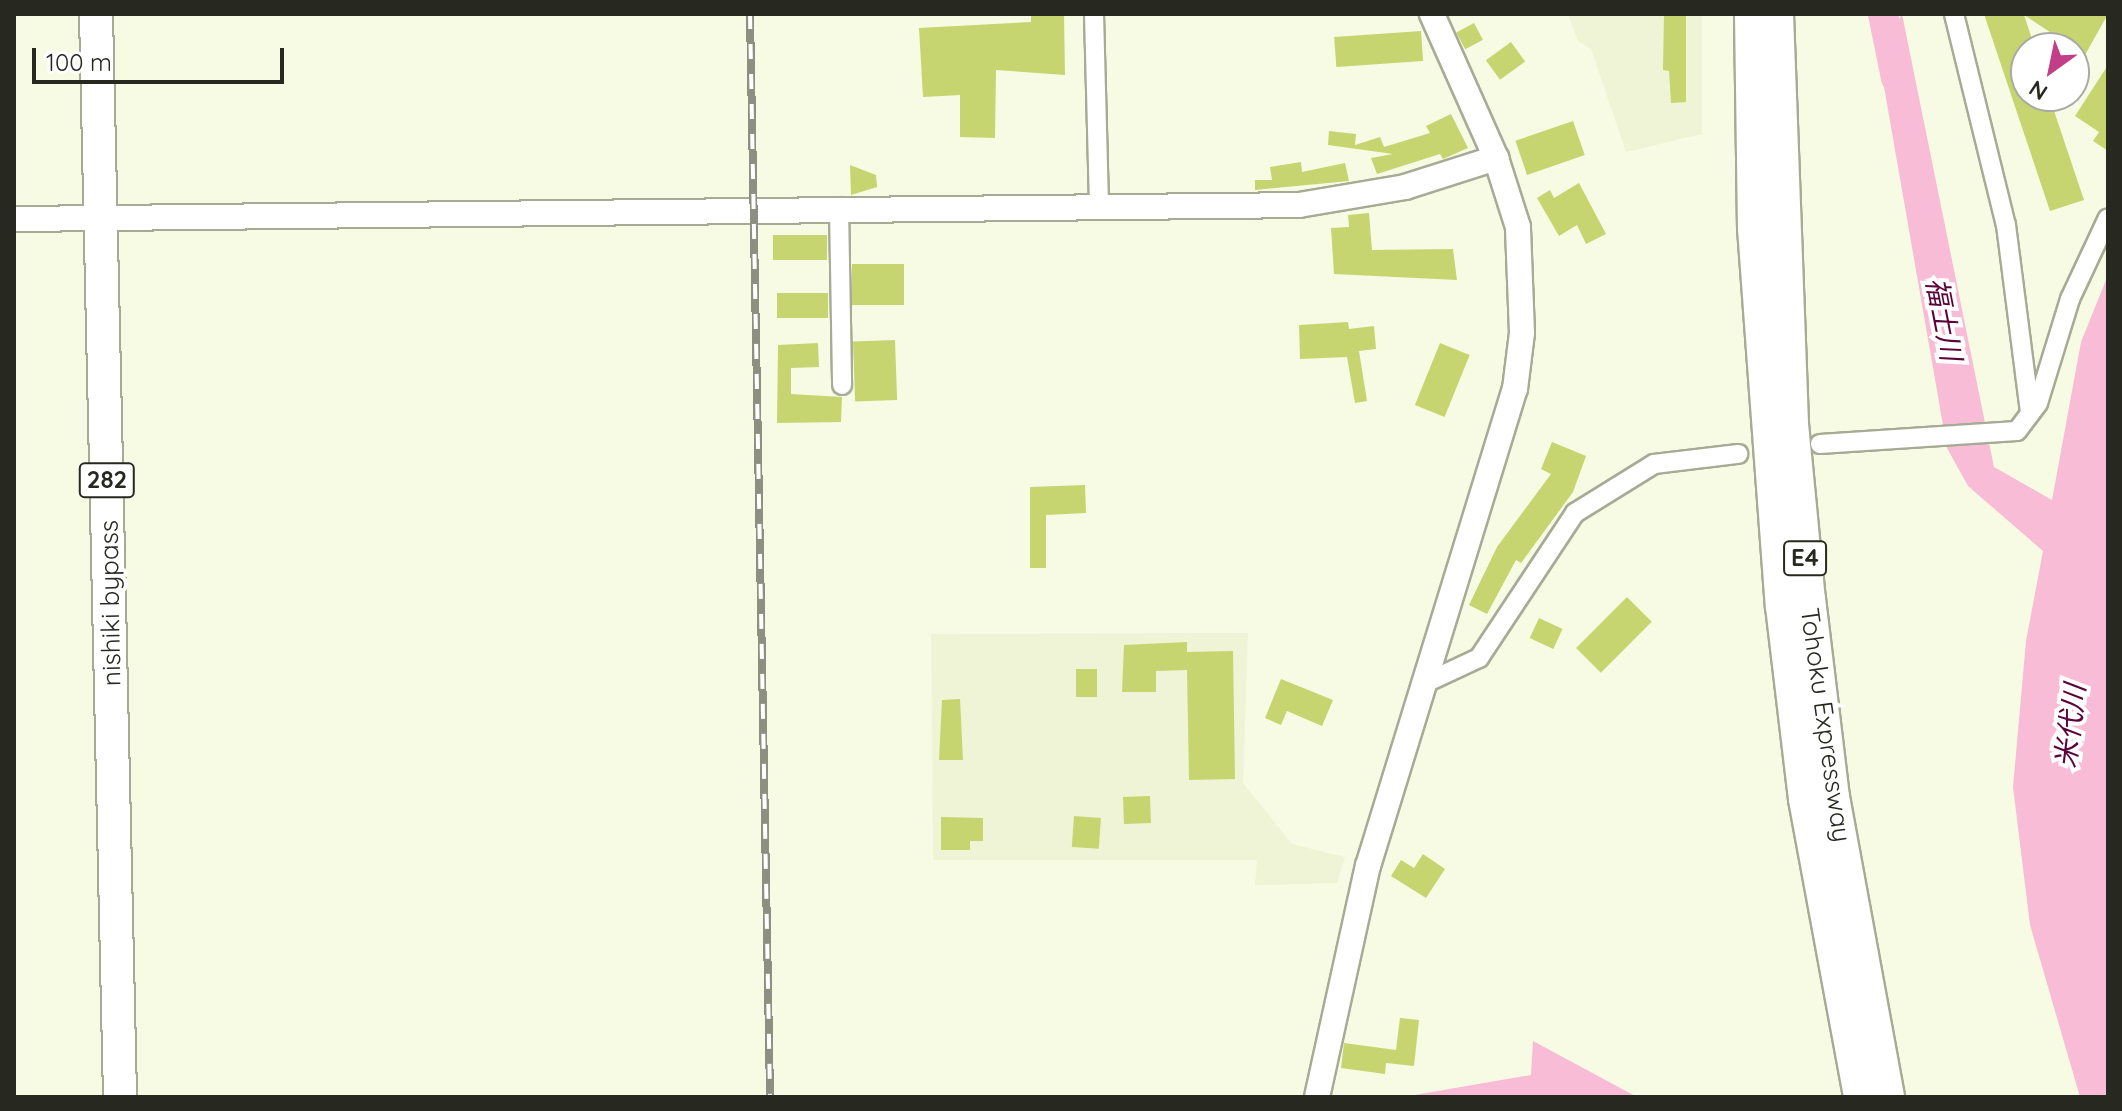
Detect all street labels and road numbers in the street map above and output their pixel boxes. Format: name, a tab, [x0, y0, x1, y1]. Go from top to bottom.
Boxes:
road number: 282	[77, 460, 137, 500]
street label: nishiki bypass	[93, 520, 127, 686]
road number: E4	[1783, 538, 1827, 578]
street label: Tohoku Expressway	[1794, 606, 1858, 844]

